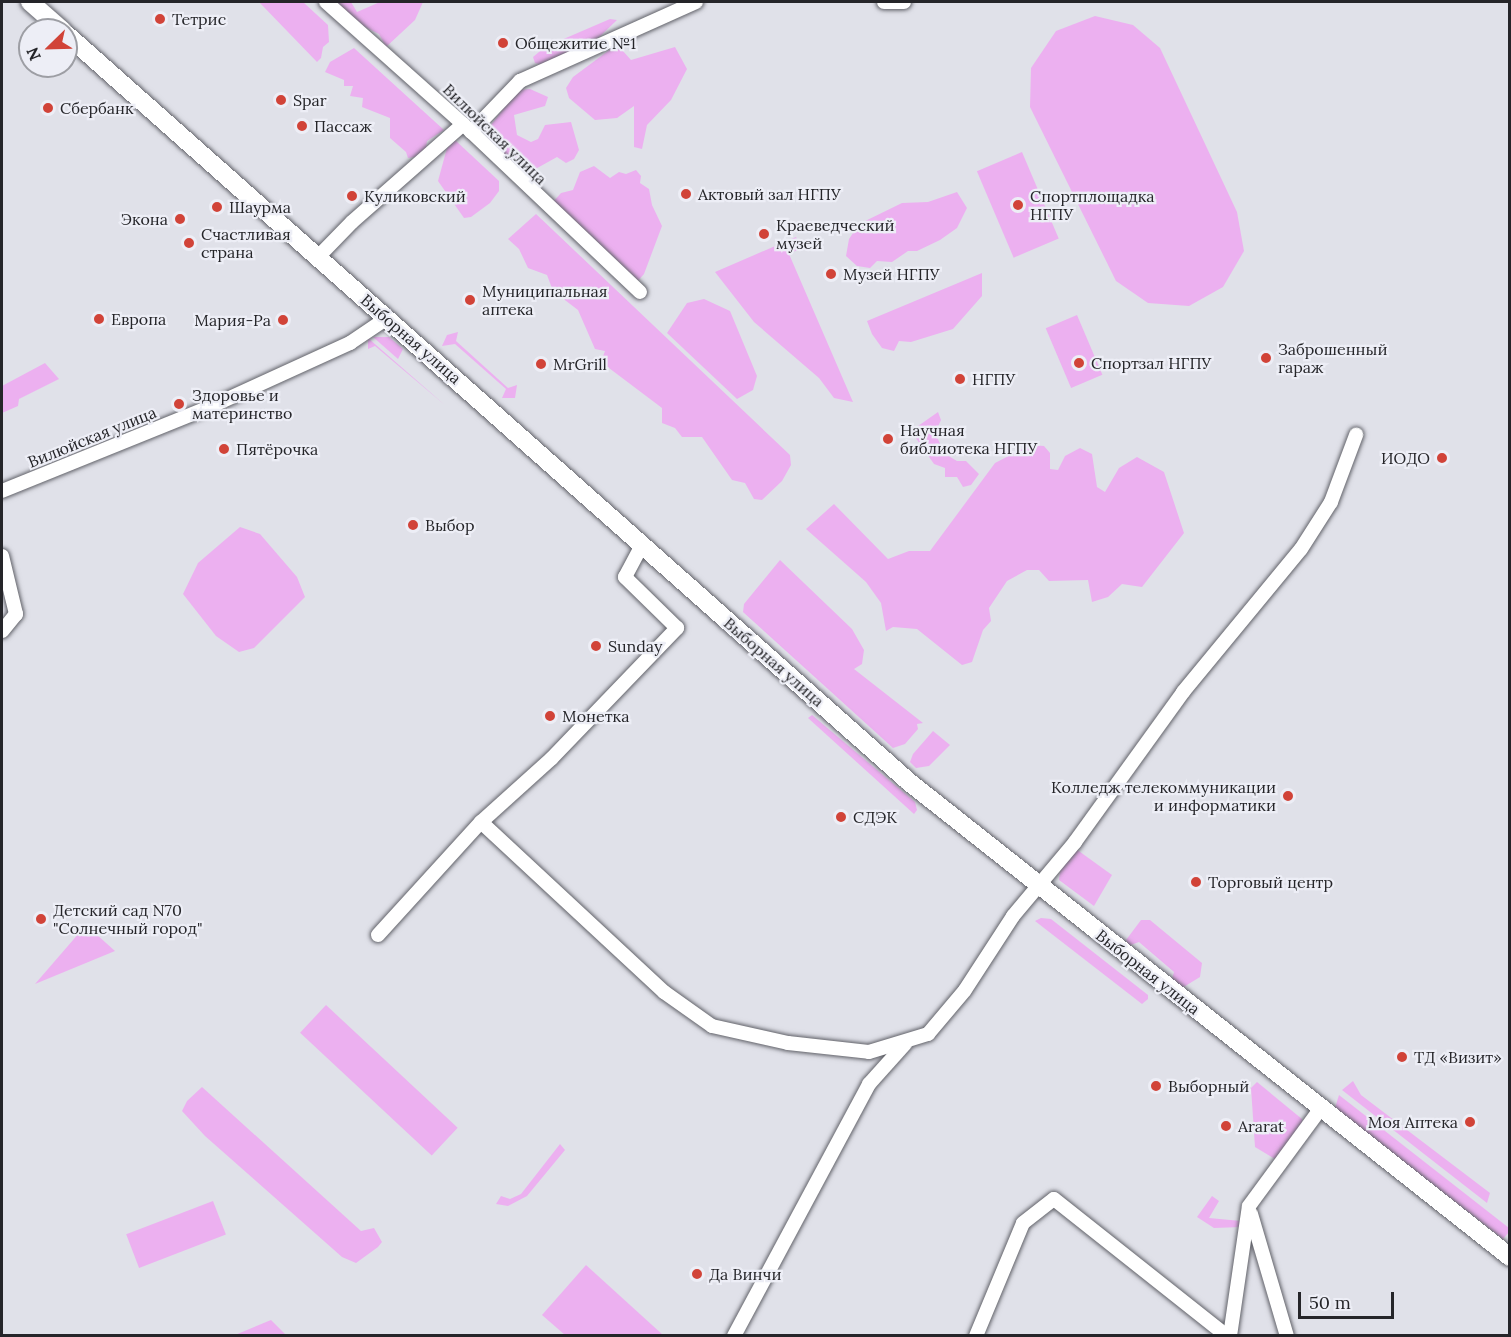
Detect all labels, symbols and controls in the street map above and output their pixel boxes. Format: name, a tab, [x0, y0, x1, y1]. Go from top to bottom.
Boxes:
place label: Тетрис	[172, 9, 226, 29]
marker: Тетрис	[153, 12, 167, 26]
north arrow	[18, 18, 78, 78]
place label: Общежитие №1	[515, 33, 636, 53]
marker: Общежитие №1	[496, 36, 510, 50]
text: N	[22, 45, 45, 64]
street label: Вилюйская улица	[439, 80, 551, 188]
place label: Spar	[293, 90, 327, 110]
marker: Spar	[274, 93, 288, 107]
place label: Сбербанк	[60, 98, 134, 118]
marker: Сбербанк	[41, 101, 55, 115]
place label: Пассаж	[314, 116, 372, 136]
marker: Пассаж	[295, 119, 309, 133]
place label: Актовый зал НГПУ	[698, 184, 841, 204]
place label: Куликовский	[364, 186, 466, 206]
place label: Спортплощадка НГПУ	[1030, 186, 1154, 224]
marker: Актовый зал НГПУ	[679, 187, 693, 201]
marker: Куликовский	[345, 189, 359, 203]
place label: Шаурма	[229, 197, 291, 217]
marker: Спортплощадка НГПУ	[1011, 198, 1025, 212]
marker: Шаурма	[210, 200, 224, 214]
place label: Экона	[121, 209, 168, 229]
marker: Экона	[173, 212, 187, 226]
place label: Краеведческий музей	[776, 215, 895, 253]
place label: Счастливая страна	[201, 224, 291, 262]
marker: Краеведческий музей	[757, 227, 771, 241]
marker: Счастливая страна	[182, 236, 196, 250]
place label: Музей НГПУ	[843, 264, 940, 284]
marker: Музей НГПУ	[824, 267, 838, 281]
place label: Муниципальная аптека	[482, 281, 608, 319]
street label: Выборная улица	[357, 290, 465, 388]
marker: Муниципальная аптека	[463, 293, 477, 307]
place label: Европа	[111, 309, 166, 329]
place label: Мария-Ра	[194, 310, 271, 330]
marker: Европа	[92, 312, 106, 326]
marker: Мария-Ра	[276, 313, 290, 327]
place label: Заброшенный гараж	[1278, 339, 1387, 377]
marker: Заброшенный гараж	[1259, 351, 1273, 365]
place label: Спортзал НГПУ	[1091, 353, 1211, 373]
place label: MrGrill	[553, 354, 607, 374]
marker: Спортзал НГПУ	[1072, 356, 1086, 370]
marker: MrGrill	[534, 357, 548, 371]
place label: НГПУ	[972, 369, 1015, 389]
marker: НГПУ	[953, 372, 967, 386]
place label: Здоровье и материнство	[192, 385, 292, 423]
marker: Здоровье и материнство	[170, 395, 188, 413]
street label: Вилюйская улица	[25, 402, 159, 472]
place label: Научная библиотека НГПУ	[900, 420, 1037, 458]
marker: Научная библиотека НГПУ	[881, 432, 895, 446]
place label: Пятёрочка	[236, 439, 318, 459]
marker: Пятёрочка	[217, 442, 231, 456]
place label: ИОДО	[1381, 448, 1430, 468]
marker: ИОДО	[1435, 451, 1449, 465]
place label: Выбор	[425, 515, 474, 535]
marker: Выбор	[406, 518, 420, 532]
street label: Выборная улица	[720, 613, 828, 711]
place label: Sunday	[608, 636, 662, 656]
marker: Sunday	[589, 639, 603, 653]
place label: Монетка	[562, 706, 629, 726]
marker: Монетка	[543, 709, 557, 723]
place label: Колледж телекоммуникации и информатики	[1051, 777, 1276, 815]
marker: Колледж телекоммуникации и информатики	[1281, 789, 1295, 803]
place label: СДЭК	[853, 807, 897, 827]
marker: СДЭК	[834, 810, 848, 824]
place label: Торговый центр	[1208, 872, 1333, 892]
marker: Торговый центр	[1189, 875, 1203, 889]
place label: Детский сад N70 "Солнечный город"	[53, 900, 202, 938]
marker: Детский сад N70 "Солнечный город"	[34, 912, 48, 926]
street label: Выборная улица	[1092, 925, 1204, 1019]
place label: ТД «Визит»	[1414, 1047, 1502, 1067]
marker: ТД «Визит»	[1395, 1050, 1409, 1064]
place label: Выборный	[1168, 1076, 1249, 1096]
marker: Выборный	[1149, 1079, 1163, 1093]
place label: Моя Аптека	[1368, 1112, 1458, 1132]
marker: Моя Аптека	[1463, 1115, 1477, 1129]
place label: Ararat	[1238, 1116, 1284, 1136]
marker: Ararat	[1219, 1119, 1233, 1133]
place label: Да Винчи	[709, 1264, 781, 1284]
marker: Да Винчи	[690, 1267, 704, 1281]
scale bar	[1301, 1280, 1397, 1318]
text: 50 m	[1309, 1291, 1351, 1314]

